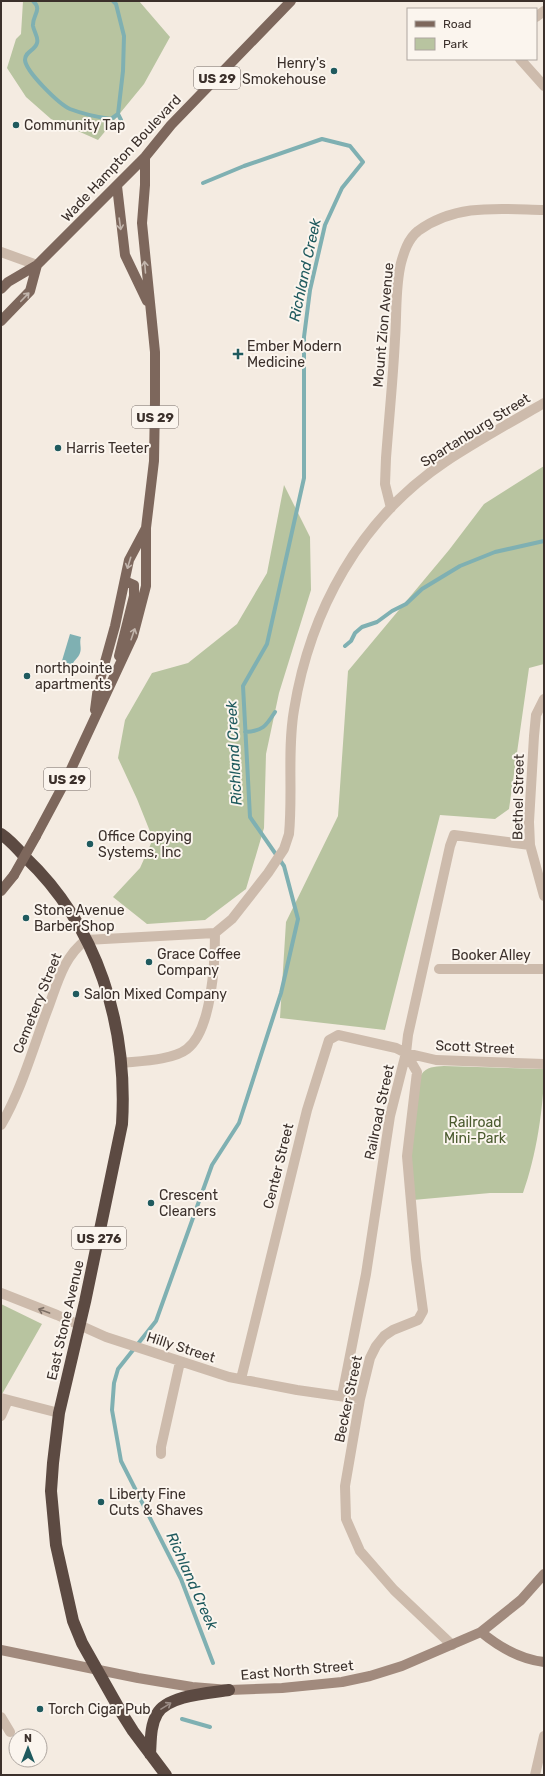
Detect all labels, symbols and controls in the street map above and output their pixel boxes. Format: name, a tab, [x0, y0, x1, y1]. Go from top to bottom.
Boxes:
legend	[407, 8, 537, 60]
text: Road	[443, 17, 471, 31]
text: Park	[443, 37, 469, 51]
place label: Henry's Smokehouse	[242, 55, 326, 88]
marker: Henry's Smokehouse	[329, 66, 339, 76]
road number: US 29	[194, 67, 240, 89]
street label: Wade Hampton Boulevard	[58, 91, 185, 225]
place label: Community Tap	[24, 117, 125, 134]
marker: Community Tap	[11, 120, 21, 130]
water label: Richland Creek	[285, 216, 325, 323]
one-way arrow	[116, 217, 124, 230]
one-way arrow	[142, 261, 149, 274]
street label: Mount Zion Avenue	[370, 262, 397, 388]
one-way arrow	[20, 292, 30, 302]
place label: Ember Modern Medicine	[247, 338, 342, 371]
marker: Ember Modern Medicine	[232, 348, 244, 360]
street label: Spartanburg Street	[417, 390, 534, 471]
road number: US 29	[132, 406, 178, 428]
place label: Harris Teeter	[66, 440, 150, 457]
marker: Harris Teeter	[53, 443, 63, 453]
one-way arrow	[125, 556, 132, 569]
one-way arrow	[130, 627, 137, 640]
place label: northpointe apartments	[35, 660, 112, 693]
marker: northpointe apartments	[22, 671, 32, 681]
water label: Richland Creek	[222, 700, 246, 806]
street label: Bethel Street	[509, 753, 528, 840]
road number: US 29	[44, 768, 90, 790]
place label: Office Copying Systems, Inc	[98, 828, 192, 861]
marker: Office Copying Systems, Inc	[85, 839, 95, 849]
place label: Stone Avenue Barber Shop	[34, 902, 125, 935]
marker: Stone Avenue Barber Shop	[21, 913, 31, 923]
place label: Grace Coffee Company	[157, 946, 241, 979]
street label: Booker Alley	[451, 947, 531, 964]
street label: Cemetery Street	[9, 950, 66, 1056]
marker: Grace Coffee Company	[144, 957, 154, 967]
place label: Salon Mixed Company	[84, 986, 227, 1003]
marker: Salon Mixed Company	[71, 989, 81, 999]
street label: Scott Street	[435, 1037, 516, 1058]
street label: Railroad Street	[361, 1062, 398, 1161]
park label: Railroad Mini-Park	[444, 1114, 507, 1147]
street label: Center Street	[260, 1121, 297, 1211]
place label: Crescent Cleaners	[159, 1187, 218, 1220]
marker: Crescent Cleaners	[146, 1198, 156, 1208]
road number: US 276	[72, 1227, 126, 1249]
street label: East Stone Avenue	[43, 1258, 88, 1382]
one-way arrow	[39, 1306, 51, 1314]
street label: Hilly Street	[144, 1328, 218, 1367]
street label: Becker Street	[331, 1354, 366, 1444]
place label: Liberty Fine Cuts & Shaves	[109, 1486, 203, 1519]
marker: Liberty Fine Cuts & Shaves	[96, 1497, 106, 1507]
water label: Richland Creek	[162, 1529, 222, 1633]
street label: East North Street	[240, 1657, 355, 1684]
place label: Torch Cigar Pub	[48, 1701, 151, 1718]
one-way arrow	[160, 1702, 172, 1710]
marker: Torch Cigar Pub	[35, 1704, 45, 1714]
north arrow	[8, 1728, 48, 1768]
text: N	[24, 1732, 32, 1745]

